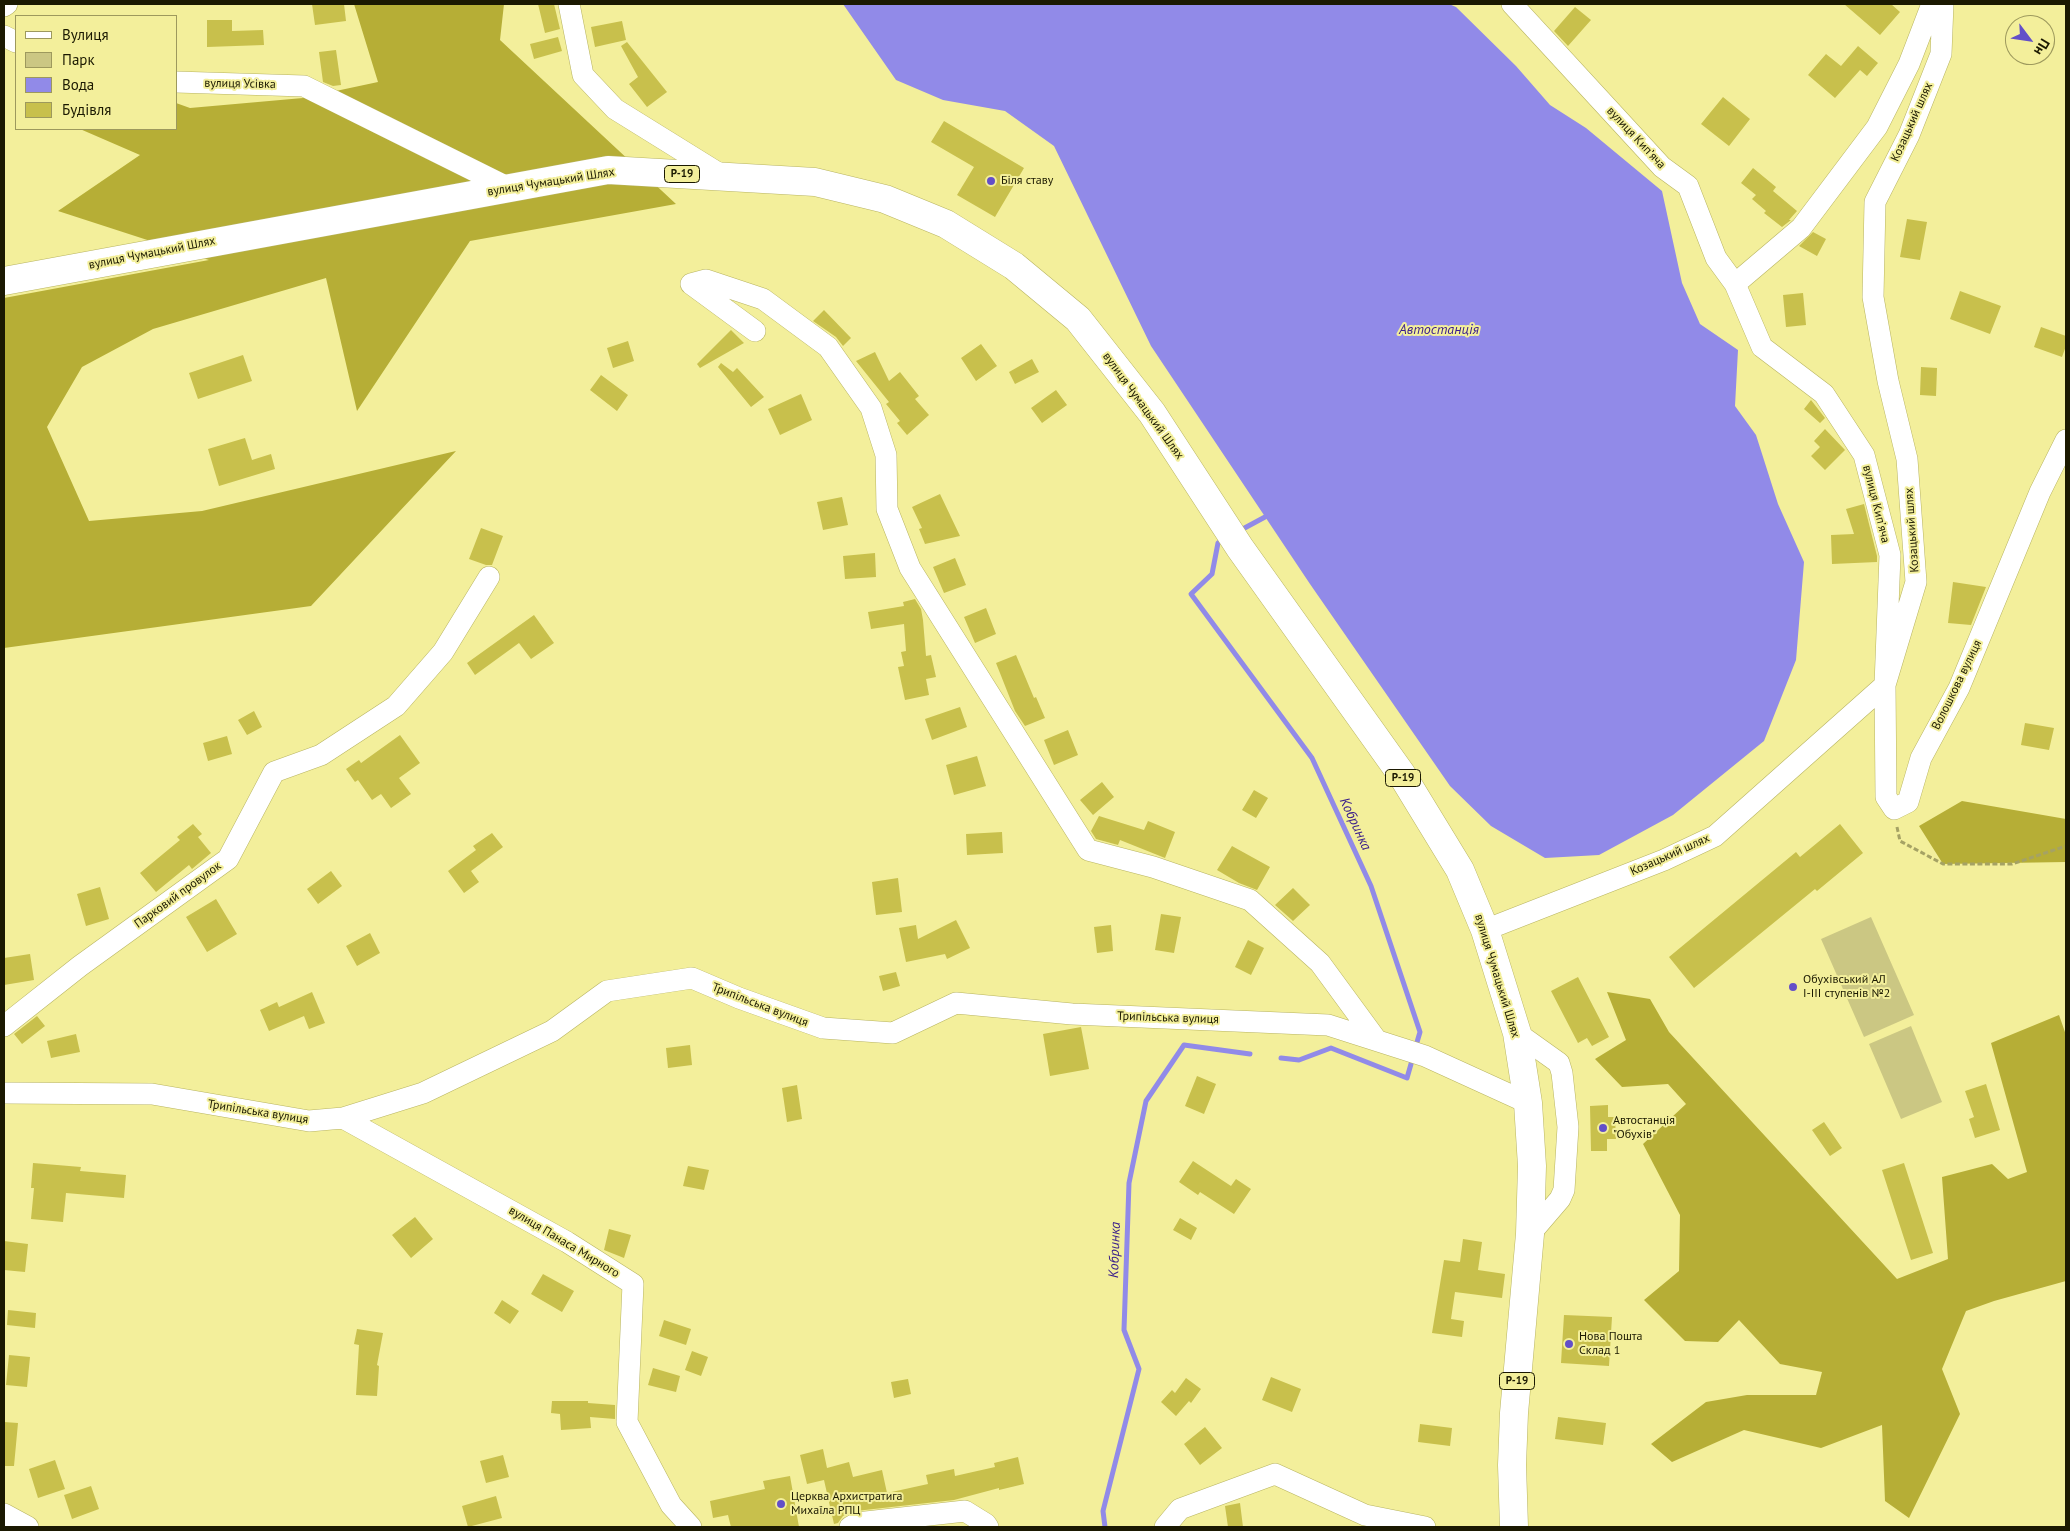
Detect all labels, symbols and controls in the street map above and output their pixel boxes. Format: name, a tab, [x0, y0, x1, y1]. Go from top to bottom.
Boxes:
legend	[15, 15, 178, 130]
north arrow	[2005, 15, 2055, 65]
text: Вулиця	[62, 25, 109, 44]
text: Пн	[2030, 36, 2054, 59]
text: Парк	[62, 50, 95, 69]
text: Вода	[62, 75, 94, 94]
street label: вулиця Усівка	[204, 76, 276, 92]
street label: Козацький шлях	[1888, 80, 1936, 164]
text: Будівля	[62, 100, 111, 119]
street label: вулиця Кипʼяча	[1604, 104, 1668, 172]
street label: вулиця Чумацький Шлях	[486, 165, 616, 199]
road number: Р-19	[664, 165, 700, 182]
place label: Біля ставу	[1001, 174, 1053, 188]
marker: Біля ставу	[985, 175, 997, 187]
street label: вулиця Чумацький Шлях	[87, 234, 217, 272]
water label: Автостанція	[1399, 322, 1479, 338]
street label: вулиця Чумацький Шлях	[1099, 350, 1187, 462]
street label: вулиця Кипʼяча	[1859, 464, 1893, 544]
street label: Козацький шлях	[1902, 487, 1922, 573]
street label: Волошкова вулиця	[1929, 638, 1985, 732]
road number: Р-19	[1386, 770, 1420, 786]
water label: Кобринка	[1336, 795, 1374, 853]
street label: Козацький шлях	[1628, 831, 1712, 879]
street label: Парковий провулок	[132, 859, 224, 931]
street label: вулиця Чумацький Шлях	[1471, 912, 1523, 1040]
place label: Обухівський АЛ І-ІІІ ступенів №2	[1803, 973, 1890, 1001]
street label: Трипільська вулиця	[710, 980, 810, 1030]
marker: Обухівський АЛ І-ІІІ ступенів №2	[1787, 981, 1799, 993]
street label: Трипільська вулиця	[1117, 1009, 1219, 1027]
street label: Трипільська вулиця	[207, 1097, 309, 1127]
place label: Автостанція "Обухів"	[1613, 1114, 1675, 1142]
marker: Автостанція "Обухів"	[1597, 1122, 1609, 1134]
street label: вулиця Панаса Мирного	[506, 1203, 622, 1281]
water label: Кобринка	[1106, 1222, 1124, 1278]
place label: Нова Пошта Склад 1	[1579, 1330, 1643, 1358]
marker: Нова Пошта Склад 1	[1563, 1338, 1575, 1350]
road number: Р-19	[1500, 1372, 1534, 1390]
place label: Церква Архистратига Михаїла РПЦ	[791, 1490, 903, 1518]
marker: Церква Архистратига Михаїла РПЦ	[775, 1498, 787, 1510]

